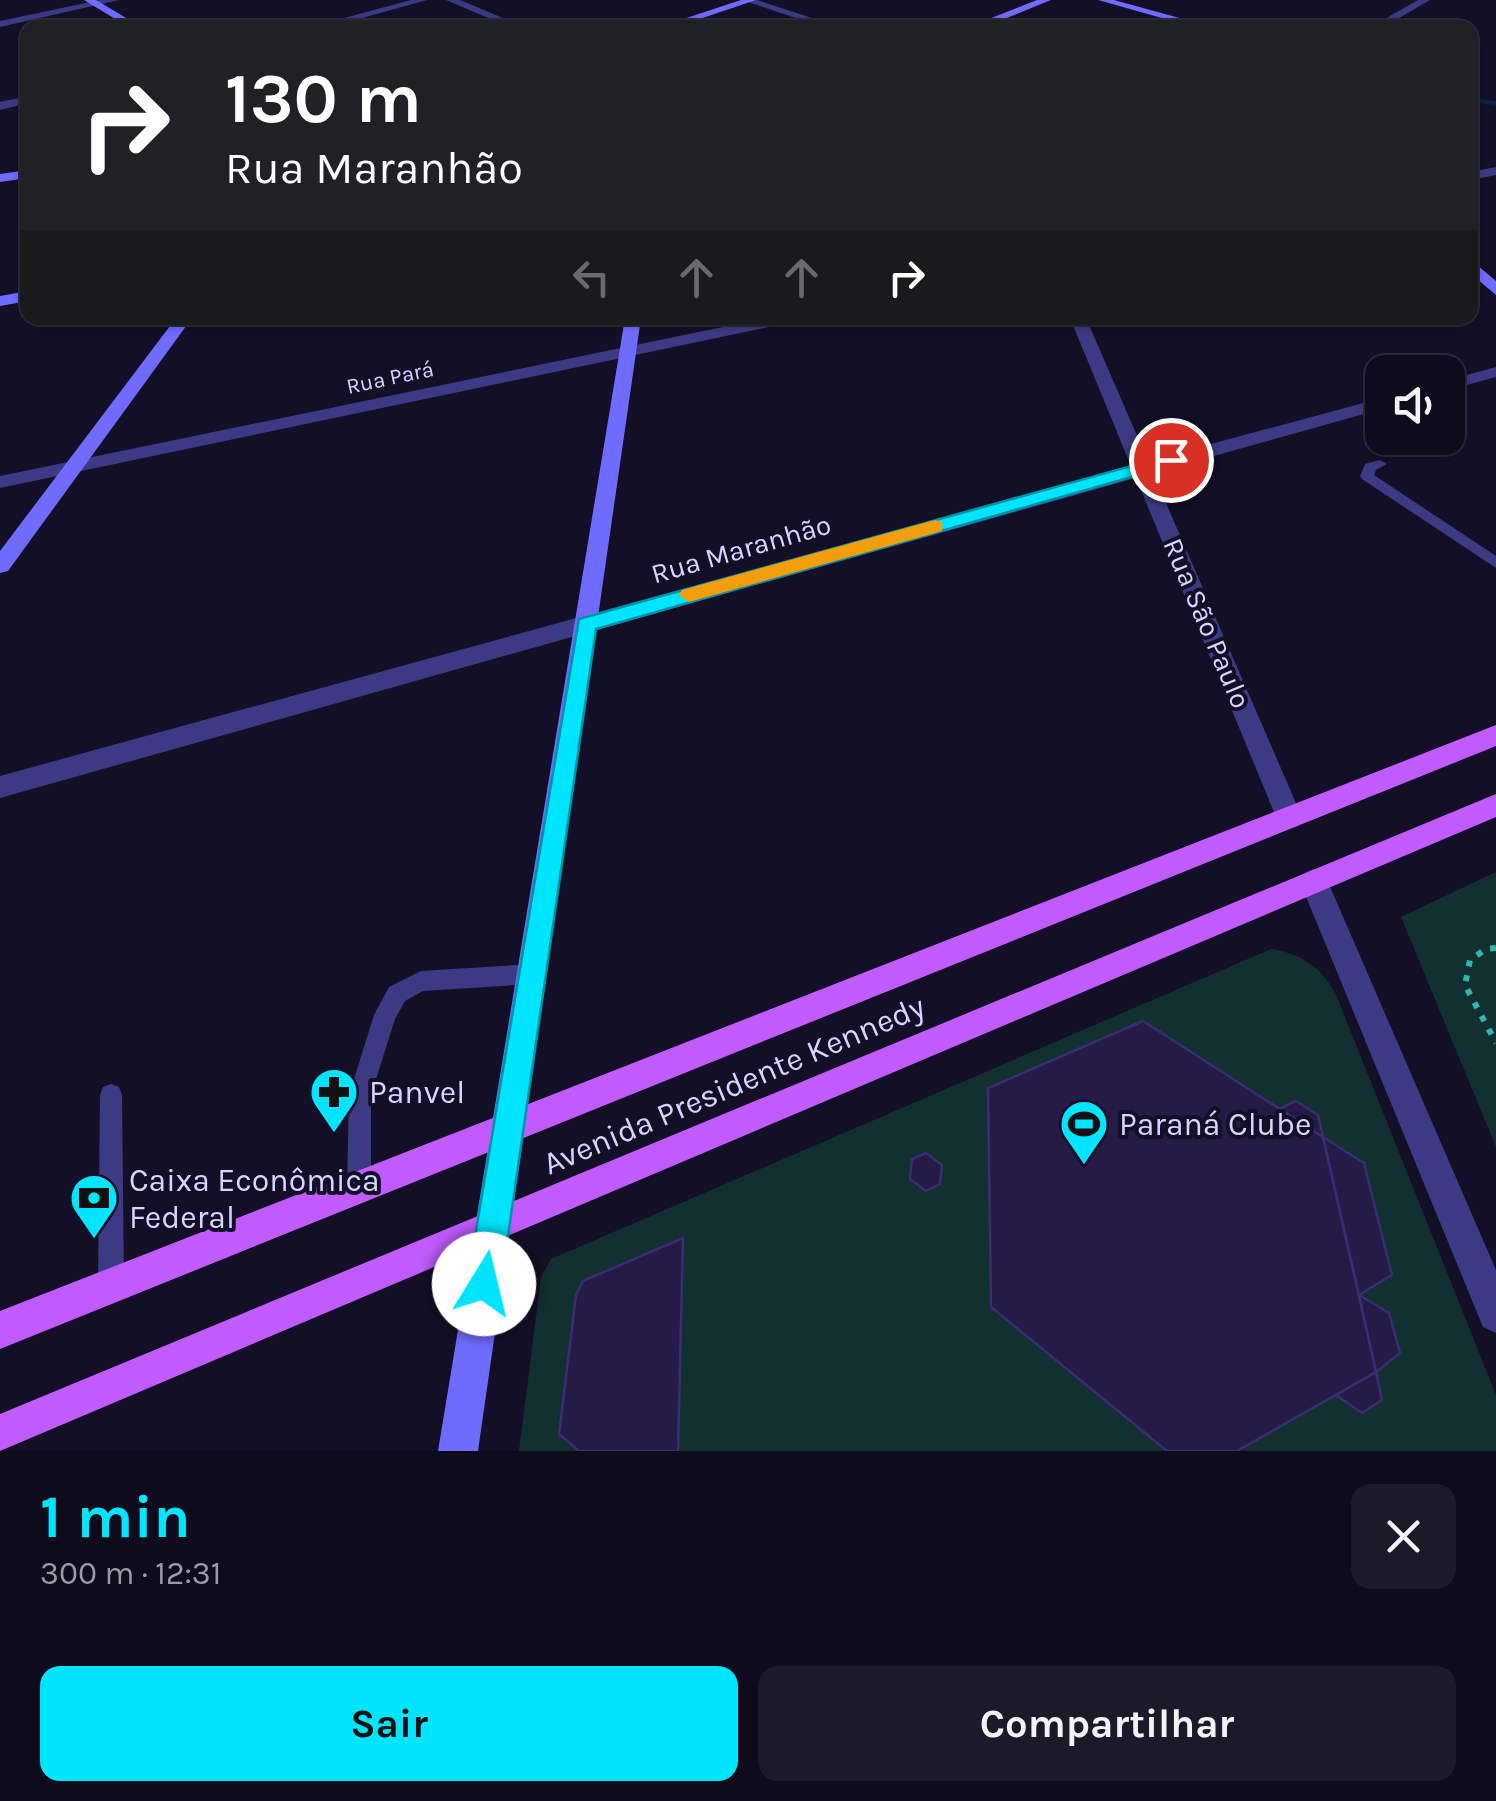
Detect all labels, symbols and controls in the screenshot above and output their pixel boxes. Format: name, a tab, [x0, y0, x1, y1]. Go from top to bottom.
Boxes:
text: 130 m	[225, 58, 422, 140]
icon: right	[60, 60, 190, 190]
text: Rua Maranhão	[225, 142, 523, 194]
icon: left	[564, 250, 619, 305]
icon: ahead	[669, 250, 724, 305]
icon: ahead	[774, 250, 829, 305]
icon: right	[879, 250, 934, 305]
map controls	[1365, 355, 1465, 455]
button: sound	[1365, 355, 1465, 455]
street label: Rua Pará	[344, 356, 436, 400]
pin	[1129, 418, 1214, 503]
icon: arrive	[1144, 433, 1199, 488]
street label: Rua Maranhão	[647, 508, 835, 590]
street label: Rua São Paulo	[1156, 533, 1258, 713]
street label: Avenida Presidente Kennedy	[538, 988, 930, 1182]
pharmacy icon: Panvel	[308, 1066, 360, 1134]
place label: Panvel	[369, 1074, 465, 1111]
sports icon: Paraná Clube	[1058, 1098, 1110, 1166]
place label: Paraná Clube	[1119, 1106, 1311, 1143]
place label: Caixa Econômica Federal	[129, 1162, 380, 1236]
bank icon: Caixa Econômica Federal	[68, 1172, 120, 1240]
position arrow	[432, 1232, 536, 1336]
text: 1 min	[40, 1482, 191, 1552]
button: close	[1351, 1484, 1456, 1589]
text: 300 m · 12:31	[40, 1555, 221, 1592]
button: Sair	[40, 1666, 738, 1781]
button: Compartilhar	[758, 1666, 1456, 1781]

